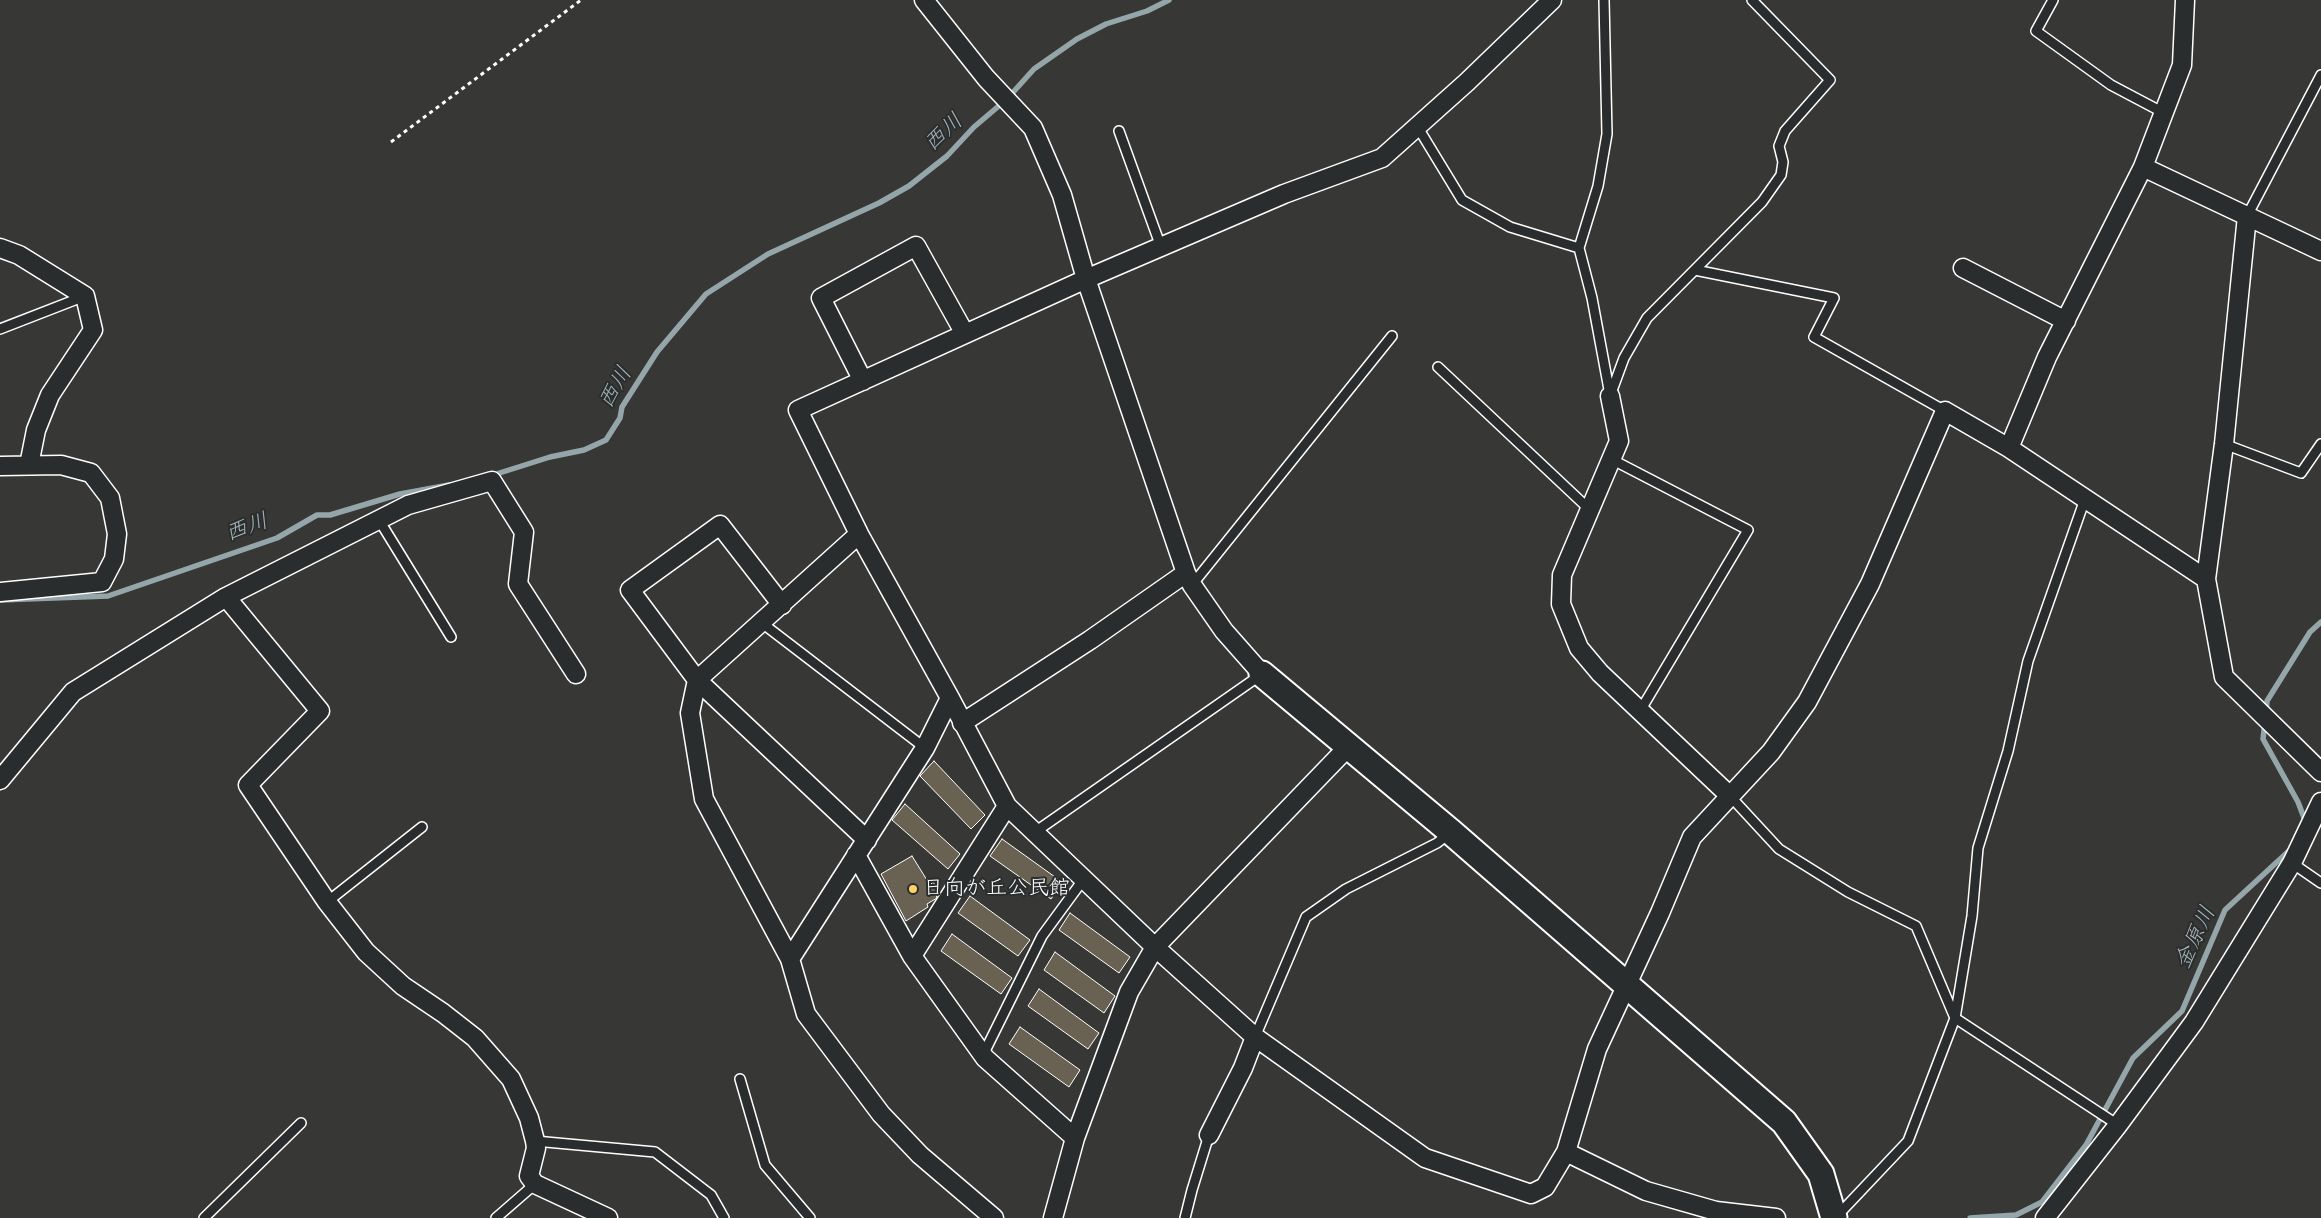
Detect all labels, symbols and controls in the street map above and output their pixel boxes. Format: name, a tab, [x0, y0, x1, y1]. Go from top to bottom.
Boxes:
water label: 西川	[919, 108, 969, 158]
water label: 西川	[594, 362, 638, 414]
water label: 西川	[222, 508, 272, 548]
place label: 日向が丘公民館	[923, 876, 1070, 902]
marker: 日向が丘公民館	[907, 883, 919, 895]
water label: 金原川	[2170, 903, 2222, 973]

